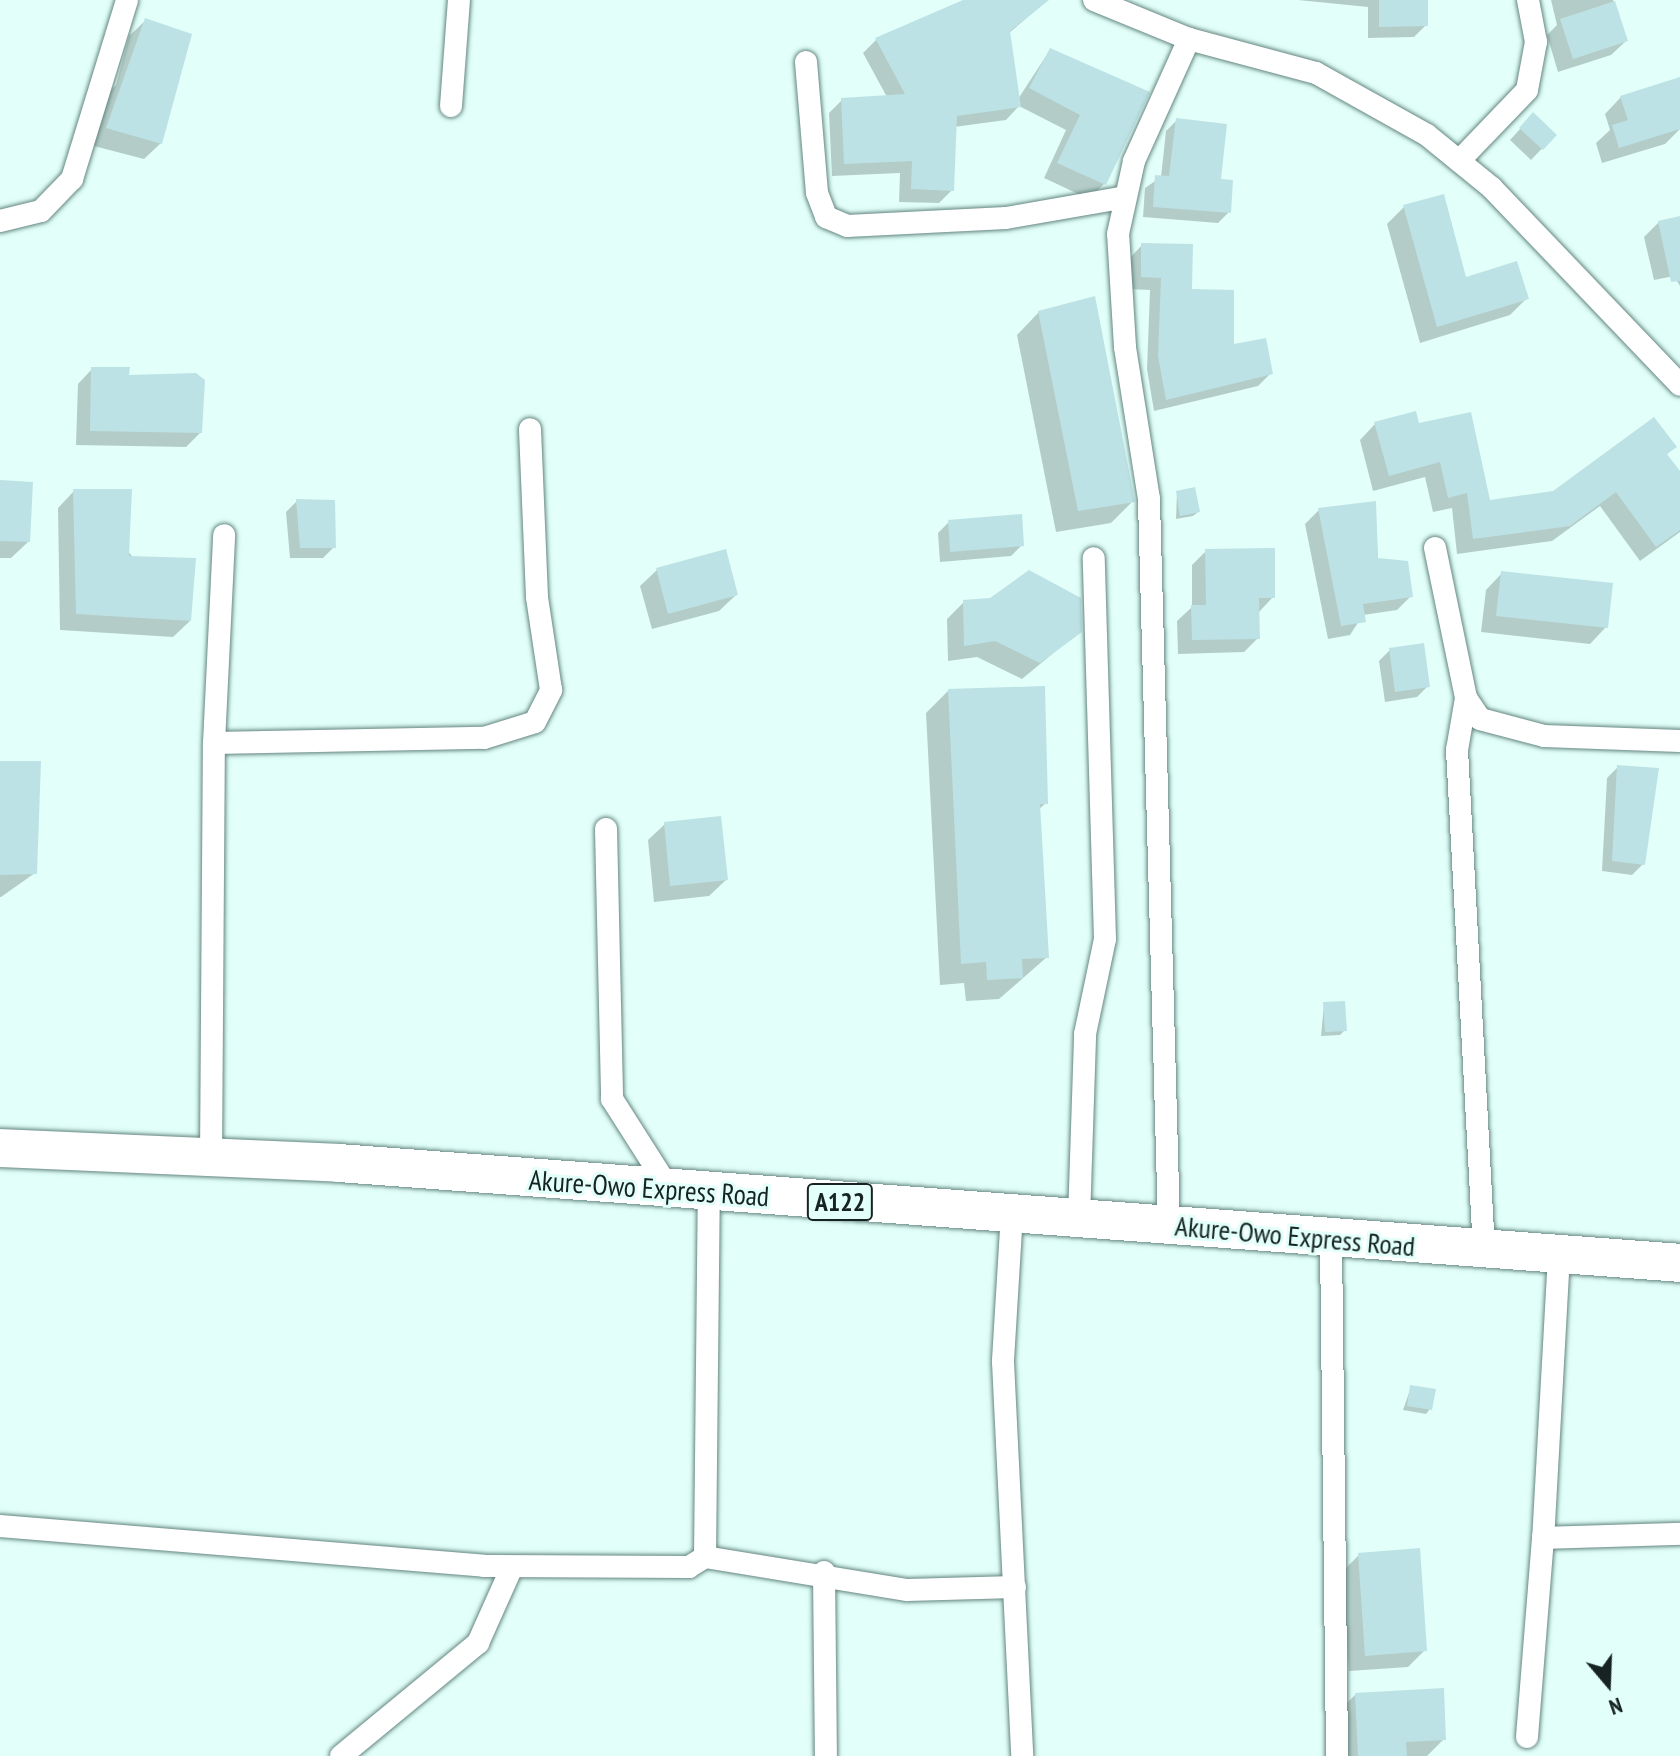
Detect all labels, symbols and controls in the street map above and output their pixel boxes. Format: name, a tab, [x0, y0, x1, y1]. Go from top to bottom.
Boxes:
street label: Akure-Owo Express Road	[528, 1163, 770, 1213]
road number: A122	[806, 1180, 874, 1224]
street label: Akure-Owo Express Road	[1174, 1209, 1416, 1263]
north arrow	[1568, 1644, 1648, 1724]
text: N	[1606, 1692, 1626, 1722]

